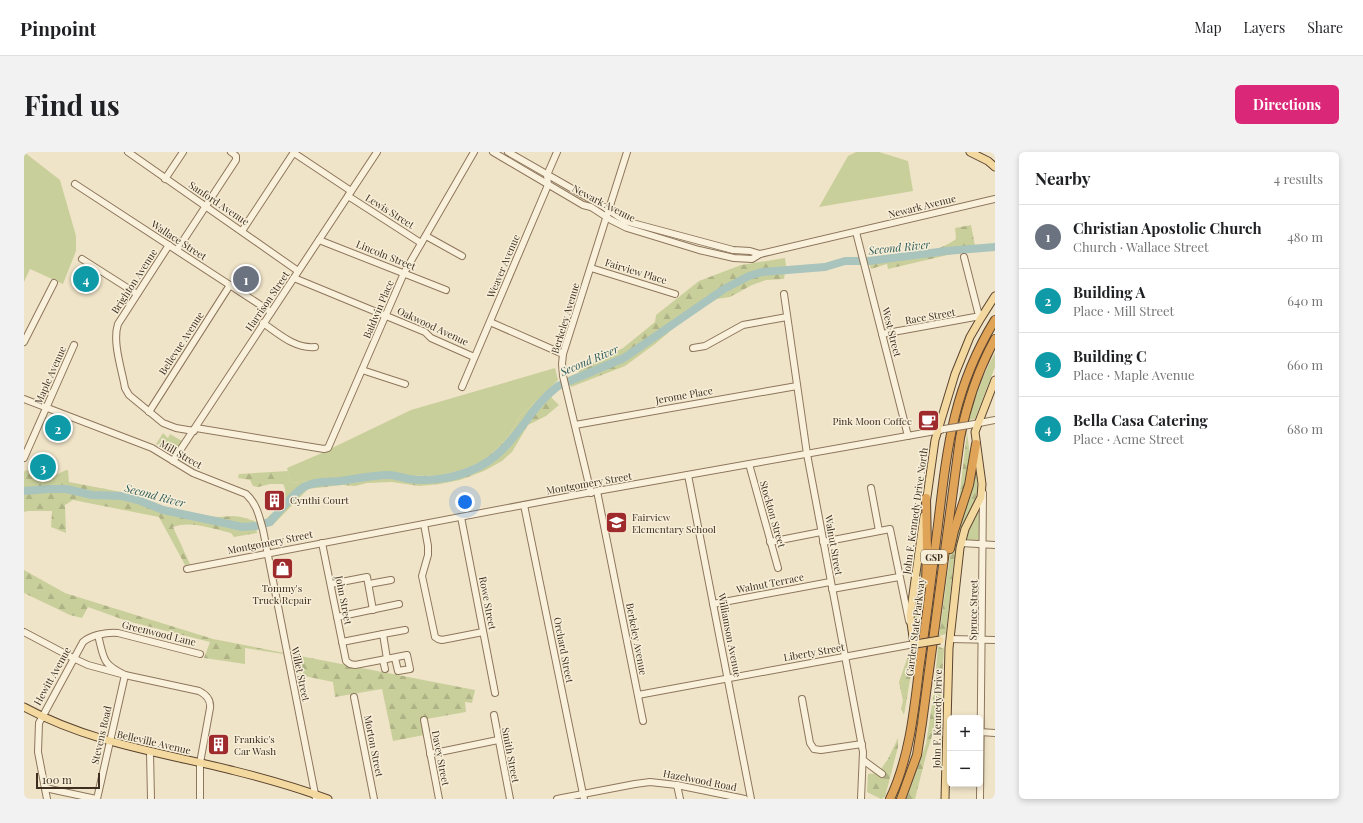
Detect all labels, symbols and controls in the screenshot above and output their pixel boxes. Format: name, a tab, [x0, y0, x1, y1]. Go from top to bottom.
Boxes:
text: Pinpoint	[20, 15, 96, 41]
text: Map	[1194, 18, 1222, 37]
text: Layers	[1244, 18, 1285, 37]
text: Share	[1307, 18, 1343, 37]
button: Directions	[1235, 85, 1339, 124]
text: Find us	[24, 86, 120, 123]
text: Nearby	[1035, 167, 1090, 189]
text: 4 results	[1274, 170, 1323, 187]
street label: Sanford Avenue	[186, 178, 252, 228]
street label: Newark Avenue	[570, 181, 638, 225]
street label: Lewis Street	[363, 190, 418, 232]
street label: Newark Avenue	[887, 191, 957, 221]
street label: Wallace Street	[148, 216, 210, 263]
text: Christian Apostolic Church	[1073, 218, 1262, 238]
text: 1	[1046, 228, 1050, 245]
text: 480 m	[1287, 228, 1323, 245]
street label: Weaver Avenue	[483, 232, 523, 301]
water label: Second River	[866, 236, 931, 258]
street label: Lincoln Street	[354, 237, 418, 273]
text: Church · Wallace Street	[1073, 238, 1209, 255]
street label: Brighton Avenue	[108, 246, 160, 316]
street label: Fairview Place	[603, 255, 669, 287]
pin: 4	[73, 264, 99, 294]
pin: 1	[233, 264, 259, 294]
street label: Harrison Street	[242, 268, 293, 334]
street label: Baldwin Place	[359, 278, 397, 340]
street label: Berkeley Avenue	[548, 281, 582, 355]
text: Building A	[1073, 282, 1145, 302]
text: 2	[1045, 292, 1051, 309]
text: 640 m	[1287, 292, 1323, 309]
text: Place · Mill Street	[1073, 302, 1174, 319]
street label: Oakwood Avenue	[395, 303, 471, 349]
street label: West Street	[879, 305, 905, 359]
street label: Race Street	[904, 305, 957, 327]
street label: Bellevue Avenue	[155, 309, 207, 377]
water label: Second River	[557, 341, 621, 379]
street label: Maple Avenue	[31, 344, 69, 406]
text: Building C	[1073, 346, 1147, 366]
text: 3	[1045, 356, 1051, 373]
text: 660 m	[1287, 356, 1323, 373]
text: Place · Maple Avenue	[1073, 366, 1195, 383]
street label: Jerome Place	[653, 383, 714, 407]
cafe icon: Pink Moon Coffee	[915, 408, 941, 434]
text: Bella Casa Catering	[1073, 410, 1208, 430]
pin: 2	[45, 413, 71, 443]
place label: Pink Moon Coffee	[833, 414, 912, 428]
text: 4	[1045, 420, 1051, 437]
text: 680 m	[1287, 420, 1323, 437]
text: Place · Acme Street	[1073, 430, 1184, 447]
street label: Mill Street	[157, 436, 205, 472]
street label: John F. Kennedy Drive North	[899, 447, 931, 576]
pin: 3	[30, 452, 56, 482]
street label: Montgomery Street	[545, 469, 633, 497]
water label: Second River	[122, 479, 187, 510]
street label: Stockton Street	[757, 479, 789, 550]
building icon: Cynthi Court	[261, 487, 287, 513]
your location	[455, 492, 475, 512]
place label: Cynthi Court	[290, 493, 349, 507]
school or university icon: Fairview Elementary School	[603, 510, 629, 536]
place label: Fairview Elementary School	[632, 510, 716, 536]
street label: Walnut Street	[822, 513, 846, 577]
street label: Montgomery Street	[226, 527, 314, 557]
road number: GSP	[921, 550, 947, 564]
shop icon: Tommy's Truck Repair	[269, 555, 295, 581]
street label: Walnut Terrace	[734, 570, 805, 597]
street label: John Street	[332, 573, 356, 626]
street label: Rowe Street	[476, 575, 500, 631]
street label: Garden State Parkway	[902, 577, 928, 677]
street label: Spruce Street	[965, 579, 981, 640]
place label: Tommy's Truck Repair	[253, 581, 312, 607]
street label: Williamson Avenue	[715, 591, 745, 678]
street label: Berkeley Avenue	[623, 602, 651, 676]
street label: Orchard Street	[551, 616, 577, 685]
street label: Greenwood Lane	[120, 617, 198, 649]
street label: Liberty Street	[782, 640, 846, 664]
street label: Hewitt Avenue	[30, 644, 74, 708]
street label: Willet Street	[288, 645, 314, 703]
street label: John F. Kennedy Drive	[929, 669, 945, 770]
street label: Stevens Road	[87, 704, 115, 766]
street label: Morton Street	[361, 714, 387, 779]
map controls	[947, 715, 983, 787]
button: +	[947, 715, 983, 751]
street label: Smith Street	[499, 726, 523, 784]
street label: Belleville Avenue	[116, 727, 192, 757]
street label: Davey Street	[429, 729, 453, 787]
building icon: Frankie's Car Wash	[206, 732, 232, 758]
place label: Frankie's Car Wash	[234, 732, 276, 758]
button: −	[947, 751, 983, 787]
street label: Hazelwood Road	[662, 766, 738, 794]
scale bar	[36, 771, 100, 790]
text: 100 m	[42, 772, 72, 787]

